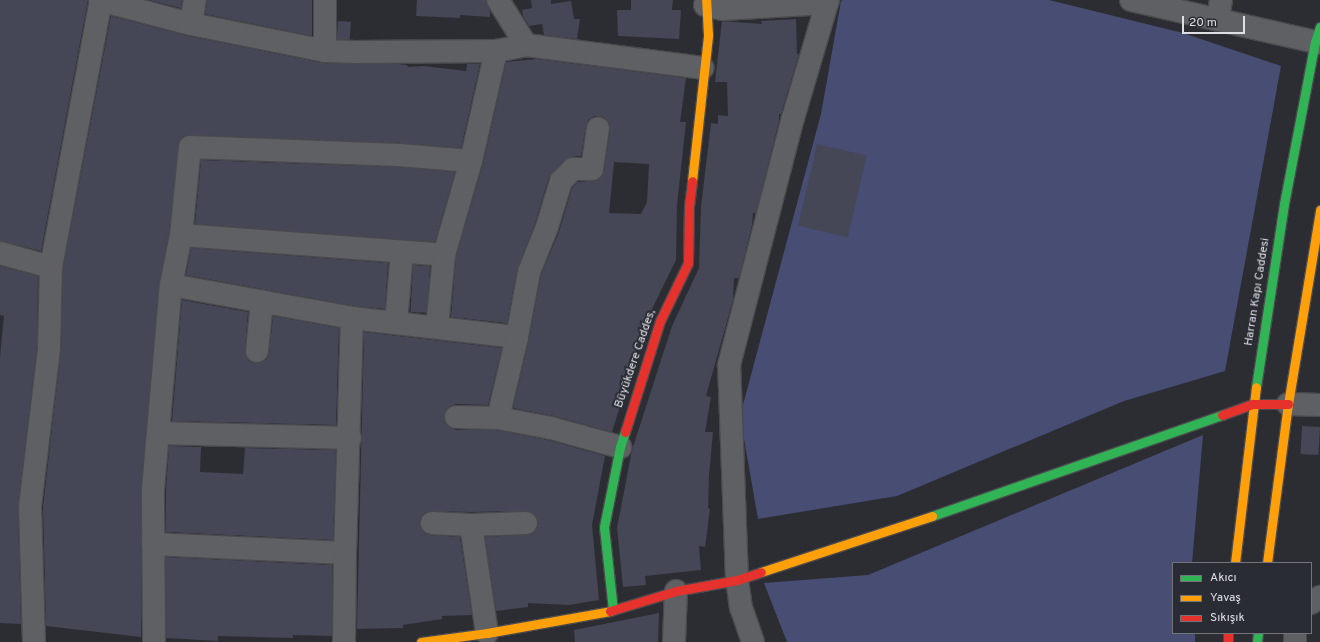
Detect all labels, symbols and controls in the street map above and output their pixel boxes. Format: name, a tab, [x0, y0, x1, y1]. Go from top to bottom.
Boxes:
scale bar	[1184, 8, 1247, 34]
text: 20 m	[1189, 15, 1217, 31]
street label: Harran Kapı Caddesi	[1242, 237, 1274, 347]
street label: Büyükdere Caddes,	[612, 308, 660, 410]
legend	[1172, 562, 1312, 634]
text: Akıcı	[1210, 570, 1237, 586]
text: Yavaş	[1210, 590, 1241, 606]
text: Sıkışık	[1210, 610, 1245, 626]

